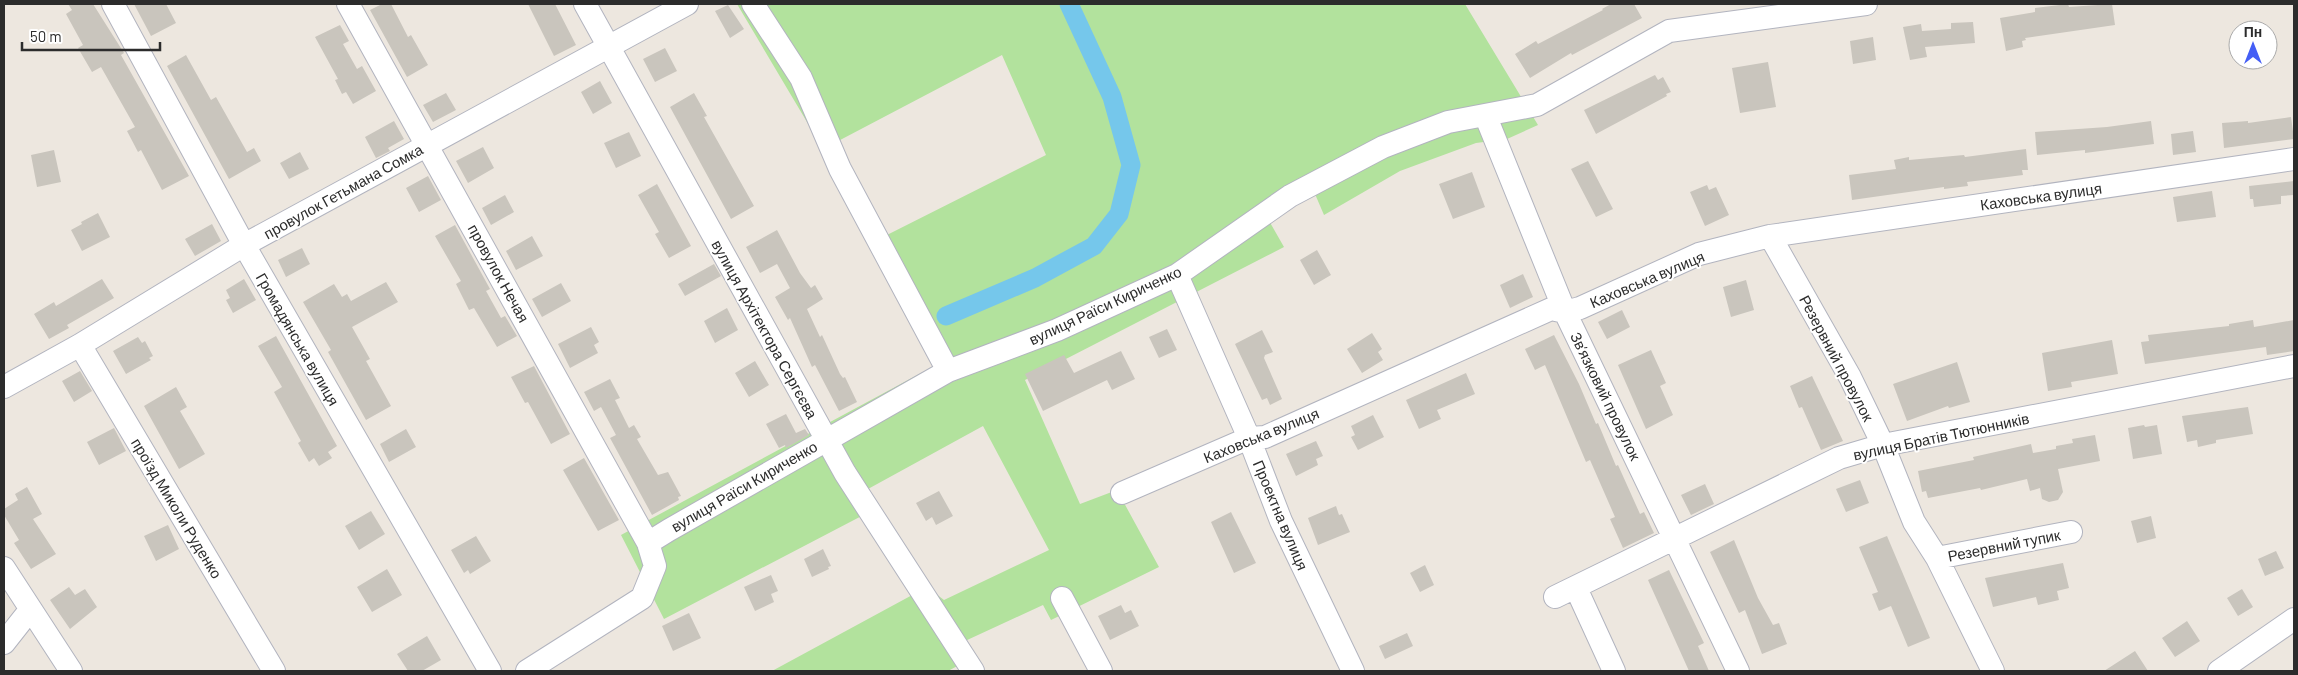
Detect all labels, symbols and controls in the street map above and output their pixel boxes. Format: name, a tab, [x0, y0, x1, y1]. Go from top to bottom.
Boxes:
scale bar	[22, 20, 160, 52]
north arrow	[2228, 20, 2278, 70]
text: Пн	[2244, 23, 2262, 40]
text: 50 m	[30, 27, 62, 45]
street label: провулок Гетьмана Сомка	[260, 139, 426, 242]
street label: Каховська вулиця	[1979, 179, 2103, 213]
street label: провулок Нечая	[465, 221, 533, 325]
street label: вулиця Архітектора Сергєєва	[708, 236, 822, 422]
street label: Каховська вулиця	[1587, 247, 1707, 311]
street label: вулиця Раїси Кириченко	[1026, 262, 1184, 348]
street label: Громадянська вулиця	[253, 270, 343, 408]
street label: Резервний провулок	[1796, 292, 1878, 425]
street label: Звʼязковий провулок	[1567, 329, 1645, 463]
street label: Каховська вулиця	[1201, 404, 1321, 466]
street label: вулиця Братів Тютюнників	[1851, 409, 2031, 463]
street label: проїзд Миколи Руденко	[128, 435, 226, 581]
street label: вулиця Раїси Кириченко	[668, 437, 820, 535]
street label: Проектна вулиця	[1250, 457, 1312, 573]
street label: Резервний тупик	[1946, 525, 2062, 565]

